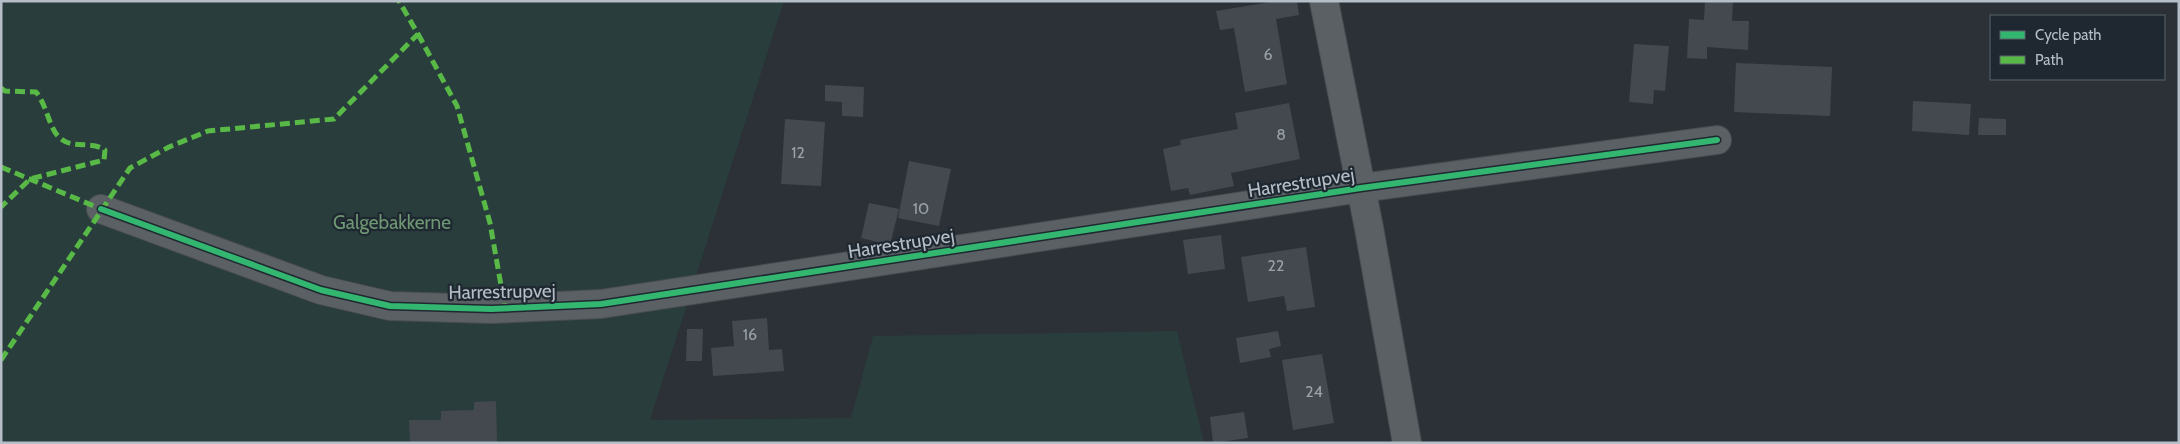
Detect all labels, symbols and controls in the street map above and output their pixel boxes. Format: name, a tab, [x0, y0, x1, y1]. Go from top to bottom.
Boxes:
legend	[1990, 15, 2165, 80]
text: Cycle path	[2035, 26, 2101, 44]
house number: 6	[1263, 45, 1273, 64]
text: Path	[2035, 51, 2064, 69]
house number: 8	[1276, 125, 1286, 144]
house number: 12	[791, 143, 805, 162]
street label: Harrestrupvej	[1246, 163, 1356, 202]
house number: 10	[913, 199, 929, 218]
park label: Galgebakkerne	[333, 211, 451, 234]
street label: Harrestrupvej	[846, 224, 956, 263]
house number: 22	[1268, 256, 1284, 275]
street label: Harrestrupvej	[448, 279, 556, 304]
house number: 16	[743, 325, 757, 344]
house number: 24	[1305, 382, 1323, 401]

